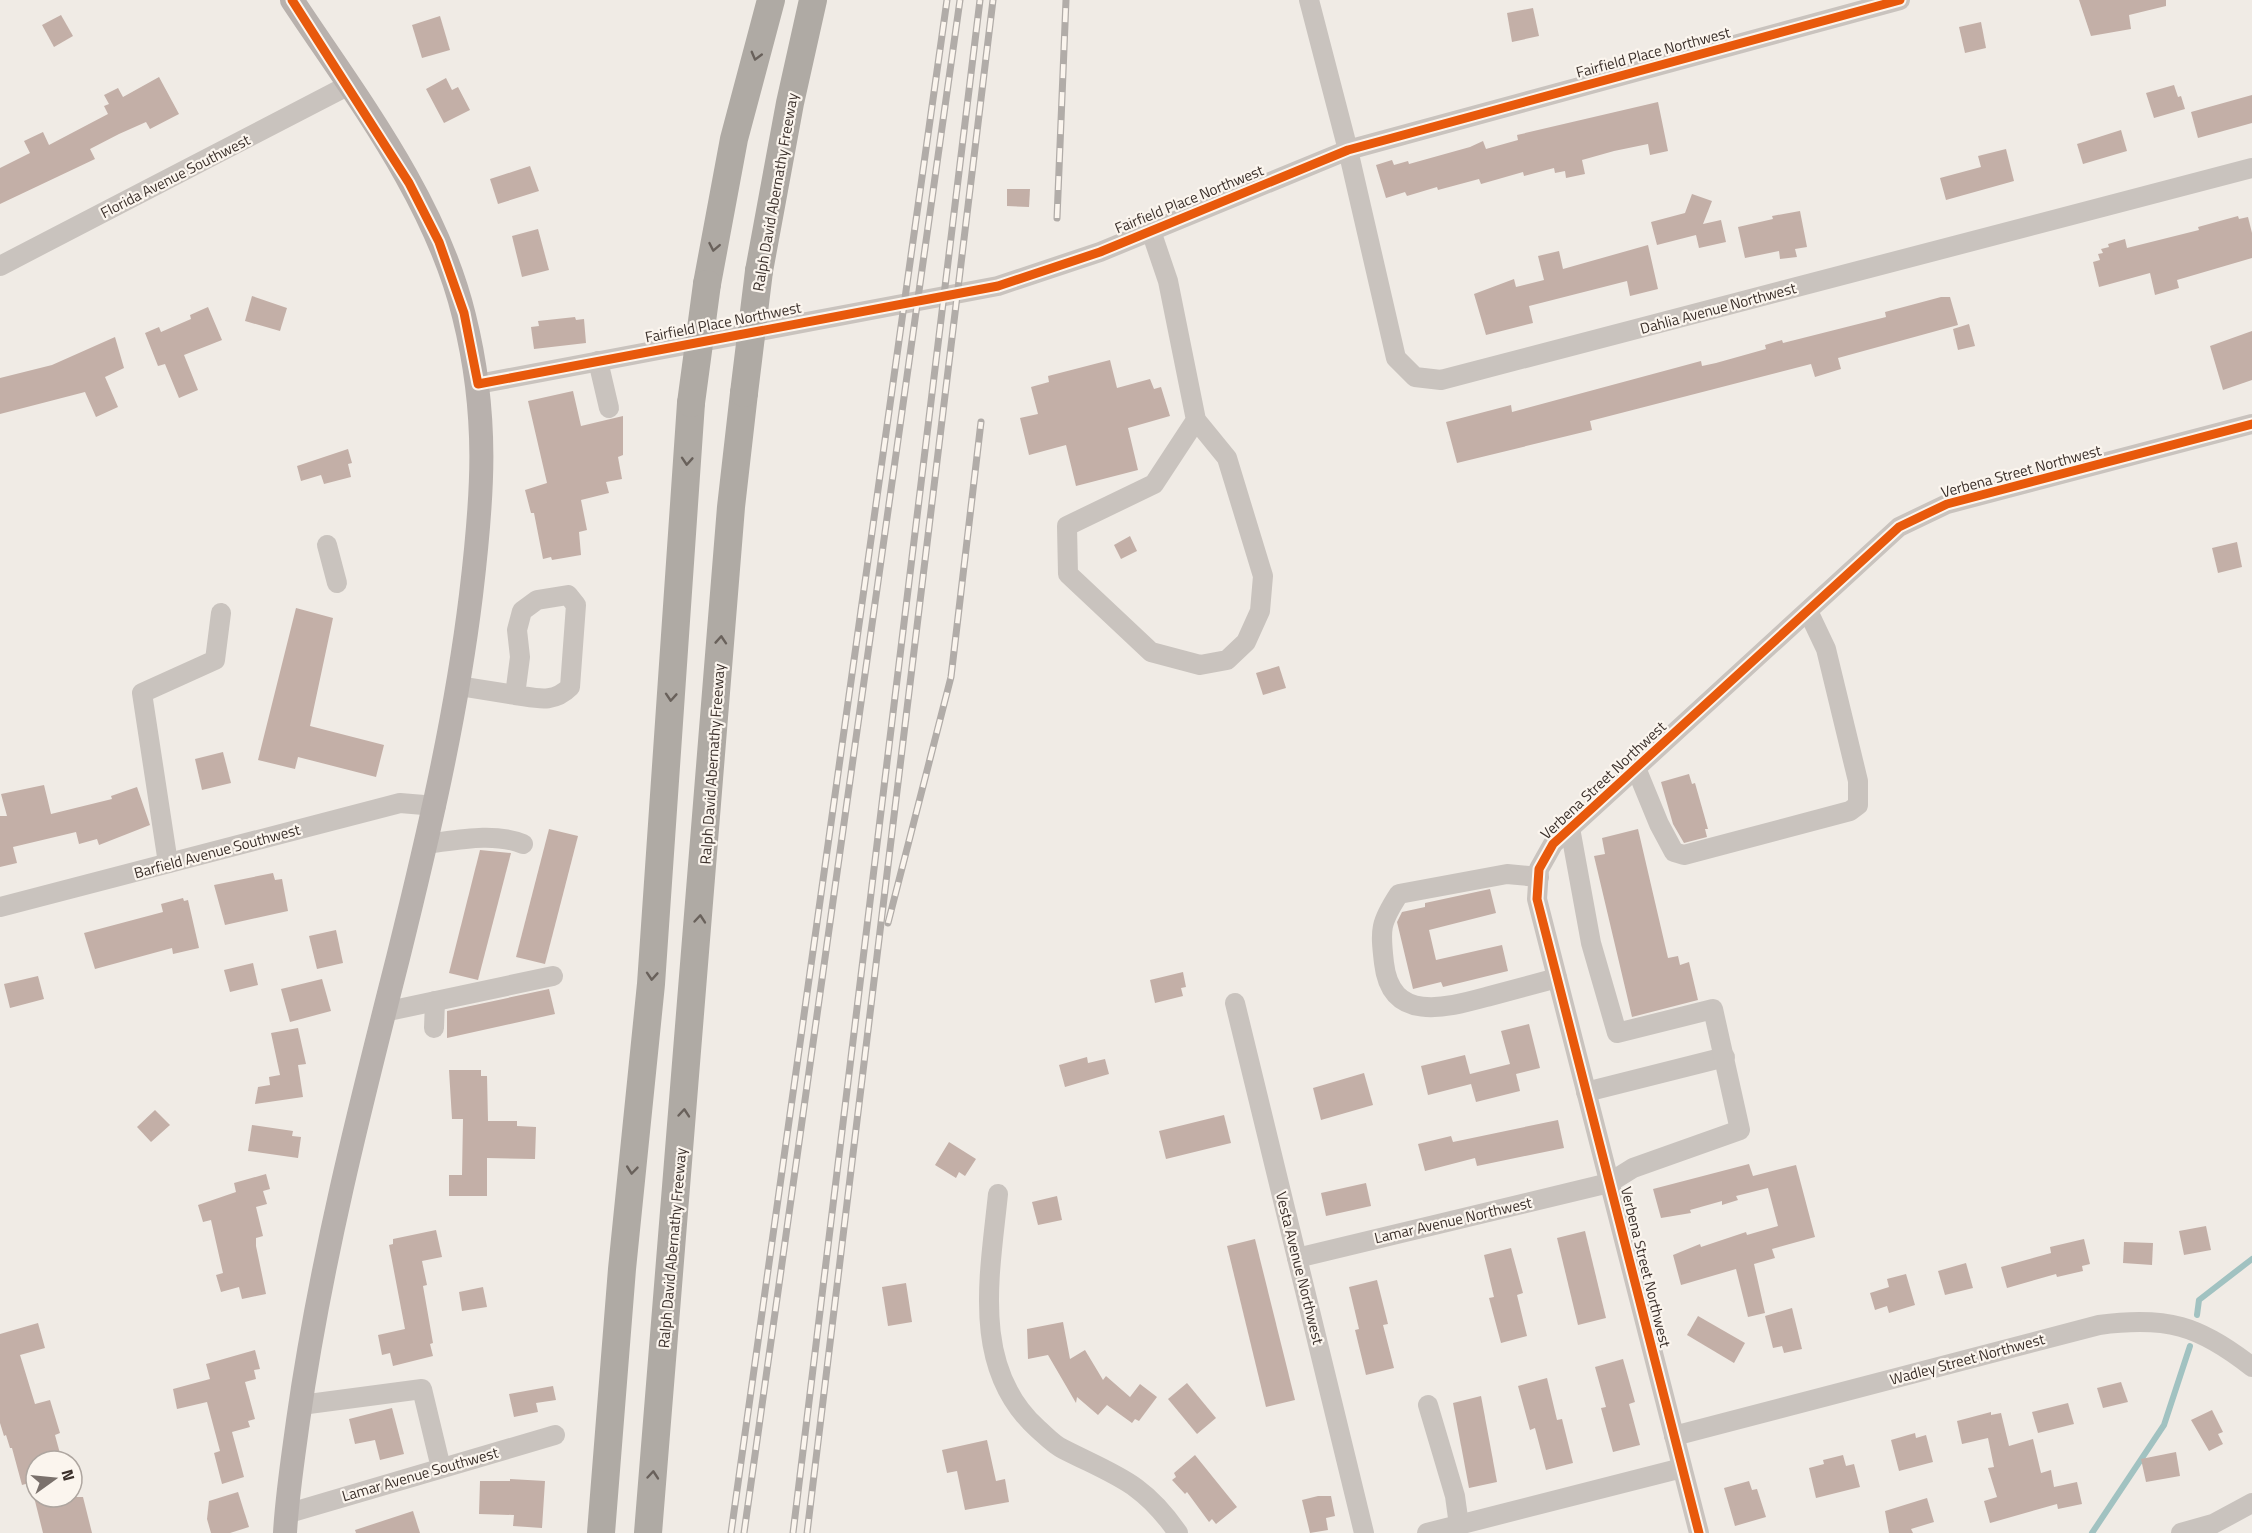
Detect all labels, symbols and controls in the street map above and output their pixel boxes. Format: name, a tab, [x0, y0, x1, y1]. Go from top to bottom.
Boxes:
street label: Fairfield Place Northwest	[1573, 20, 1733, 84]
one-way arrow	[751, 51, 763, 61]
street label: Ralph David Abernathy Freeway	[746, 91, 804, 293]
street label: Florida Avenue Southwest	[96, 128, 254, 224]
street label: Fairfield Place Northwest	[1111, 158, 1268, 239]
one-way arrow	[708, 241, 721, 251]
street label: Dahlia Avenue Northwest	[1637, 276, 1799, 340]
street label: Fairfield Place Northwest	[643, 295, 804, 348]
street label: Verbena Street Northwest	[1938, 438, 2104, 503]
one-way arrow	[680, 456, 693, 465]
one-way arrow	[715, 636, 728, 645]
street label: Ralph David Abernathy Freeway	[694, 663, 730, 865]
one-way arrow	[664, 693, 677, 702]
street label: Verbena Street Northwest	[1535, 715, 1672, 845]
street label: Barfield Avenue Southwest	[131, 818, 303, 884]
one-way arrow	[693, 914, 706, 923]
one-way arrow	[645, 971, 658, 980]
one-way arrow	[677, 1108, 690, 1118]
street label: Ralph David Abernathy Freeway	[652, 1147, 692, 1349]
one-way arrow	[626, 1165, 639, 1174]
street label: Verbena Street Northwest	[1615, 1184, 1677, 1350]
street label: Vesta Avenue Northwest	[1270, 1189, 1330, 1348]
street label: Lamar Avenue Northwest	[1372, 1191, 1535, 1249]
street label: Wadley Street Northwest	[1887, 1327, 2048, 1391]
street label: Lamar Avenue Southwest	[339, 1440, 502, 1507]
north arrow	[24, 1449, 84, 1509]
text: N	[55, 1467, 82, 1484]
one-way arrow	[646, 1470, 659, 1479]

